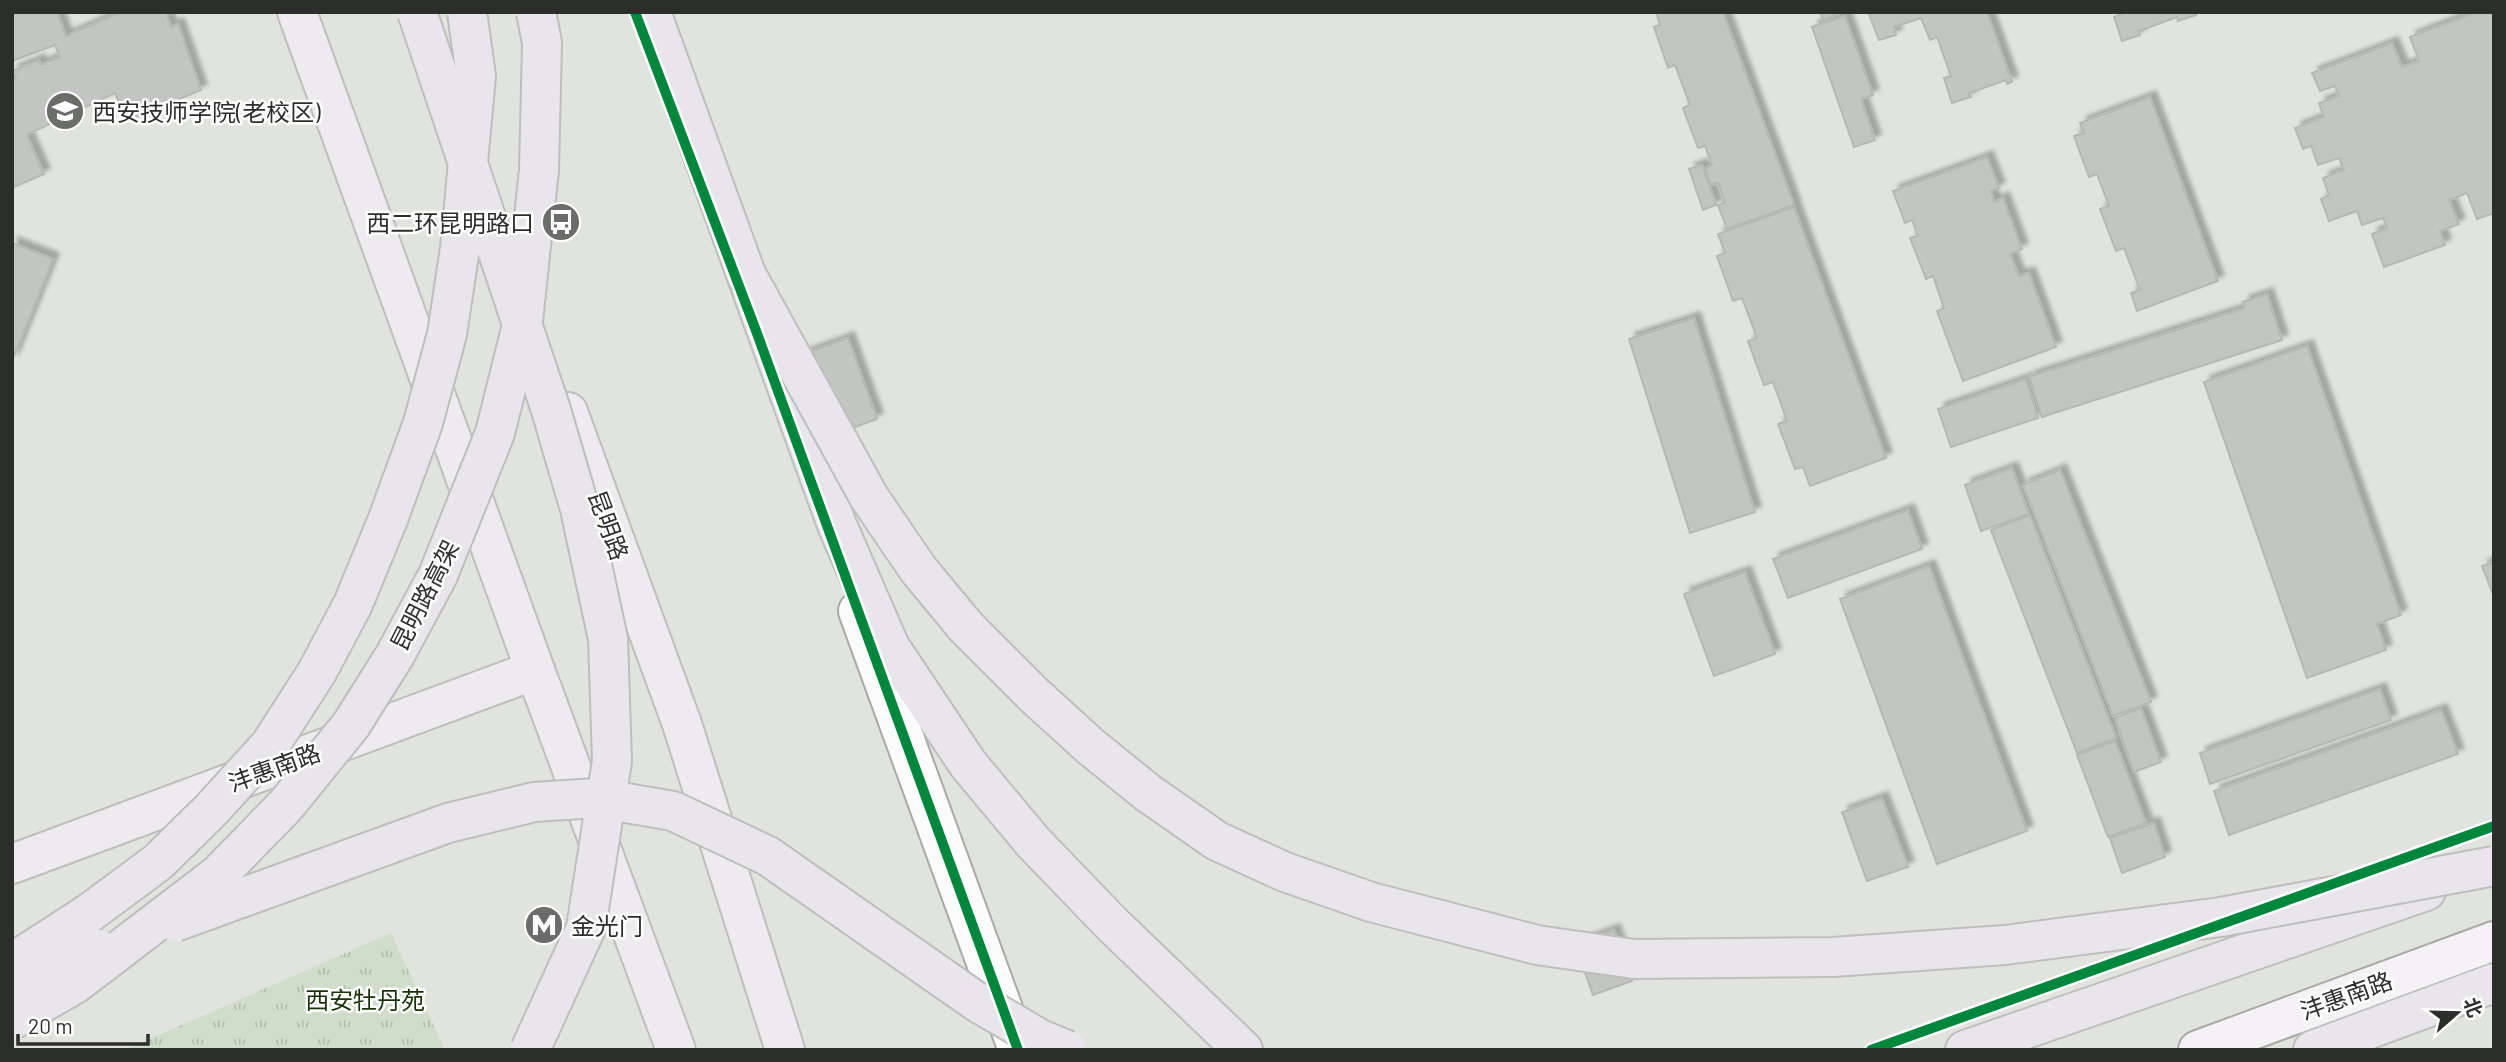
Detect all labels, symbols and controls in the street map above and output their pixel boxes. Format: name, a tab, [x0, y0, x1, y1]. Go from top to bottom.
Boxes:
school or university icon: 西安技师学院(老校区)	[44, 90, 86, 132]
place label: 西安技师学院(老校区)	[92, 97, 321, 126]
bus stop icon: 西二环昆明路口	[540, 201, 582, 243]
place label: 西二环昆明路口	[366, 208, 534, 237]
street label: 昆明路	[583, 486, 635, 564]
street label: 昆明路高架	[384, 535, 464, 655]
street label: 沣惠南路	[224, 737, 324, 797]
metro station icon: 金光门	[523, 904, 565, 946]
place label: 金光门	[571, 911, 643, 940]
street label: 沣惠南路	[2296, 965, 2396, 1025]
north arrow	[2422, 978, 2492, 1048]
park label: 西安牡丹苑	[305, 985, 425, 1014]
text: 北	[2459, 994, 2488, 1020]
scale bar	[18, 1002, 147, 1046]
text: 20 m	[28, 1013, 73, 1038]

